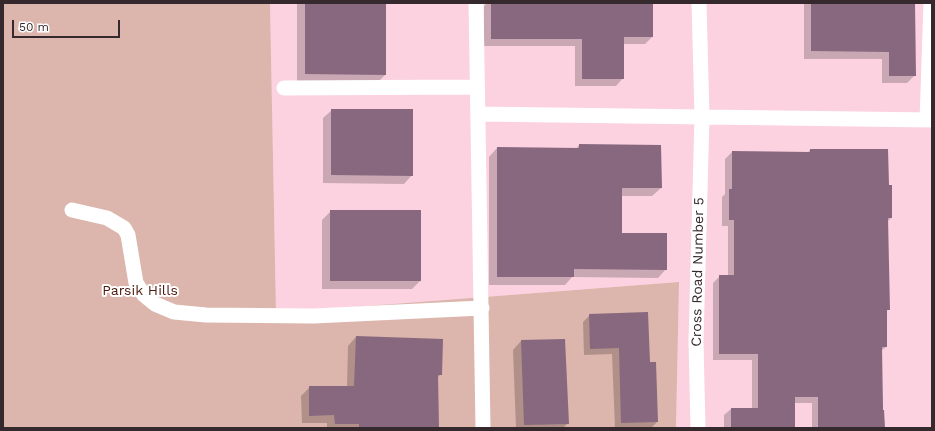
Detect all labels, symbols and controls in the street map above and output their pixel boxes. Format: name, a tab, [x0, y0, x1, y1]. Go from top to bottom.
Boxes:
scale bar	[14, 12, 122, 38]
text: 50 m	[19, 20, 49, 34]
street label: Cross Road Number 5	[688, 197, 708, 347]
park label: Parsik Hills	[102, 283, 178, 299]

